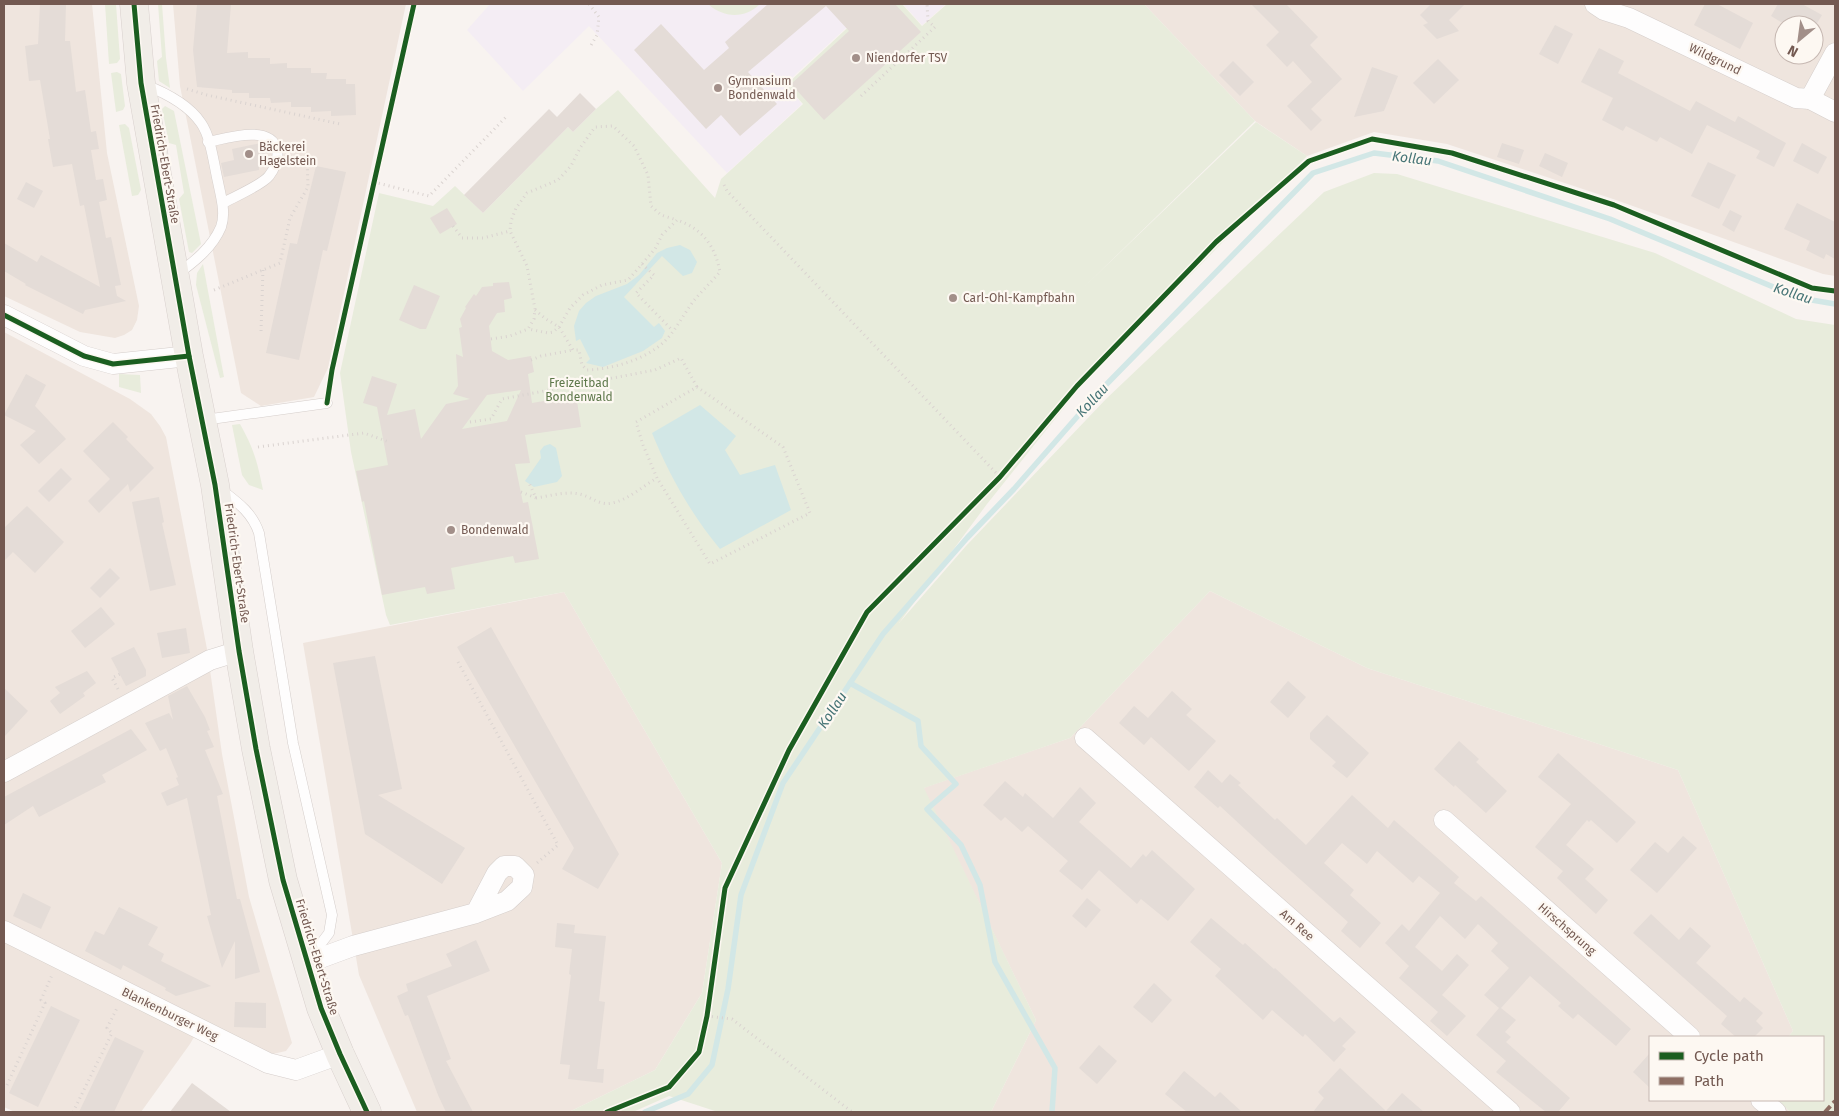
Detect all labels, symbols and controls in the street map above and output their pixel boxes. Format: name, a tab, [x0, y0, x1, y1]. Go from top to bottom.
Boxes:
north arrow	[1774, 15, 1824, 65]
street label: Wildgrund	[1687, 40, 1743, 78]
text: N	[1785, 41, 1801, 61]
place label: Niendorfer TSV	[866, 51, 947, 65]
marker: Niendorfer TSV	[850, 52, 862, 64]
place label: Gymnasium Bondenwald	[728, 74, 796, 102]
marker: Gymnasium Bondenwald	[712, 82, 724, 94]
street label: Friedrich-Ebert-Straße	[148, 103, 182, 225]
place label: Bäckerei Hagelstein	[259, 140, 316, 168]
marker: Bäckerei Hagelstein	[243, 148, 255, 160]
water label: Kollau	[1391, 148, 1433, 169]
water label: Kollau	[1771, 279, 1815, 308]
place label: Carl-Ohl-Kampfbahn	[963, 291, 1075, 305]
marker: Carl-Ohl-Kampfbahn	[947, 292, 959, 304]
park label: Freizeitbad Bondenwald	[545, 376, 613, 404]
water label: Kollau	[1072, 380, 1112, 421]
street label: Friedrich-Ebert-Straße	[222, 502, 252, 624]
place label: Bondenwald	[461, 523, 529, 537]
marker: Bondenwald	[445, 524, 457, 536]
water label: Kollau	[814, 689, 851, 732]
street label: Friedrich-Ebert-Straße	[293, 897, 341, 1017]
street label: Hirschsprung	[1535, 900, 1599, 958]
street label: Am Ree	[1277, 906, 1317, 944]
street label: Blankenburger Weg	[120, 985, 221, 1044]
legend	[1649, 1036, 1824, 1101]
text: Cycle path	[1694, 1047, 1764, 1065]
text: Path	[1694, 1072, 1724, 1090]

